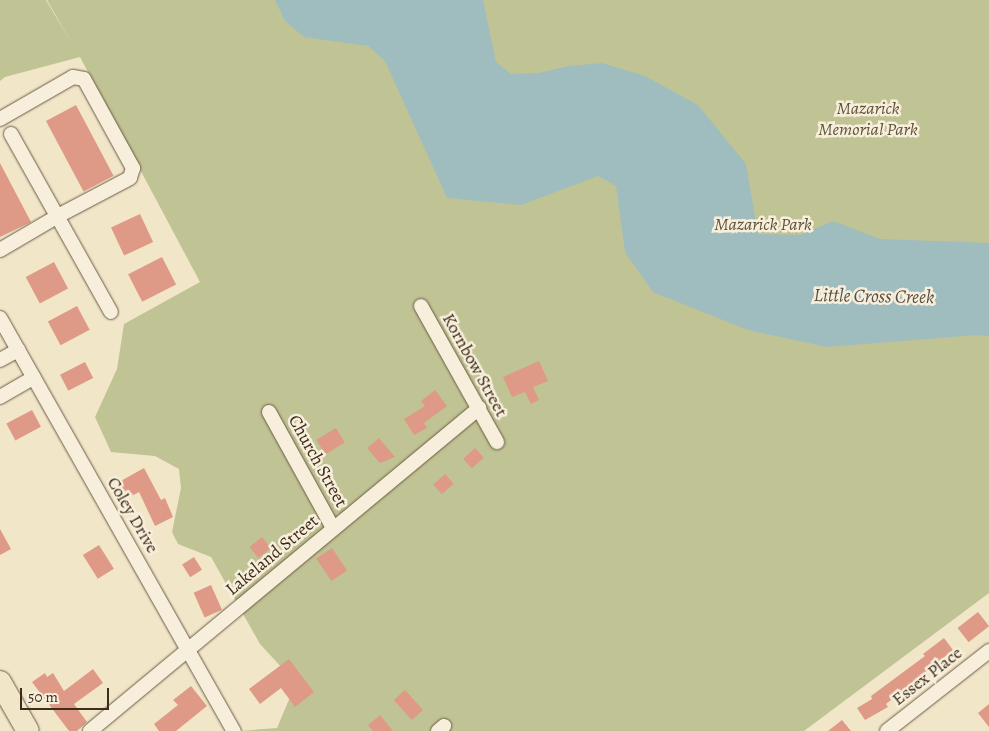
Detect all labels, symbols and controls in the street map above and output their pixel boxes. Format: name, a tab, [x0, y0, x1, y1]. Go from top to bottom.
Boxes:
park label: Mazarick Memorial Park	[818, 98, 918, 140]
park label: Mazarick Park	[714, 213, 812, 235]
water label: Little Cross Creek	[814, 285, 934, 309]
street label: Kornbow Street	[438, 310, 512, 420]
street label: Church Street	[284, 411, 352, 511]
street label: Coley Drive	[103, 473, 163, 557]
street label: Lakeland Street	[221, 510, 323, 600]
street label: Essex Place	[888, 642, 966, 710]
scale bar	[22, 678, 111, 710]
text: 50 m	[28, 687, 58, 707]

